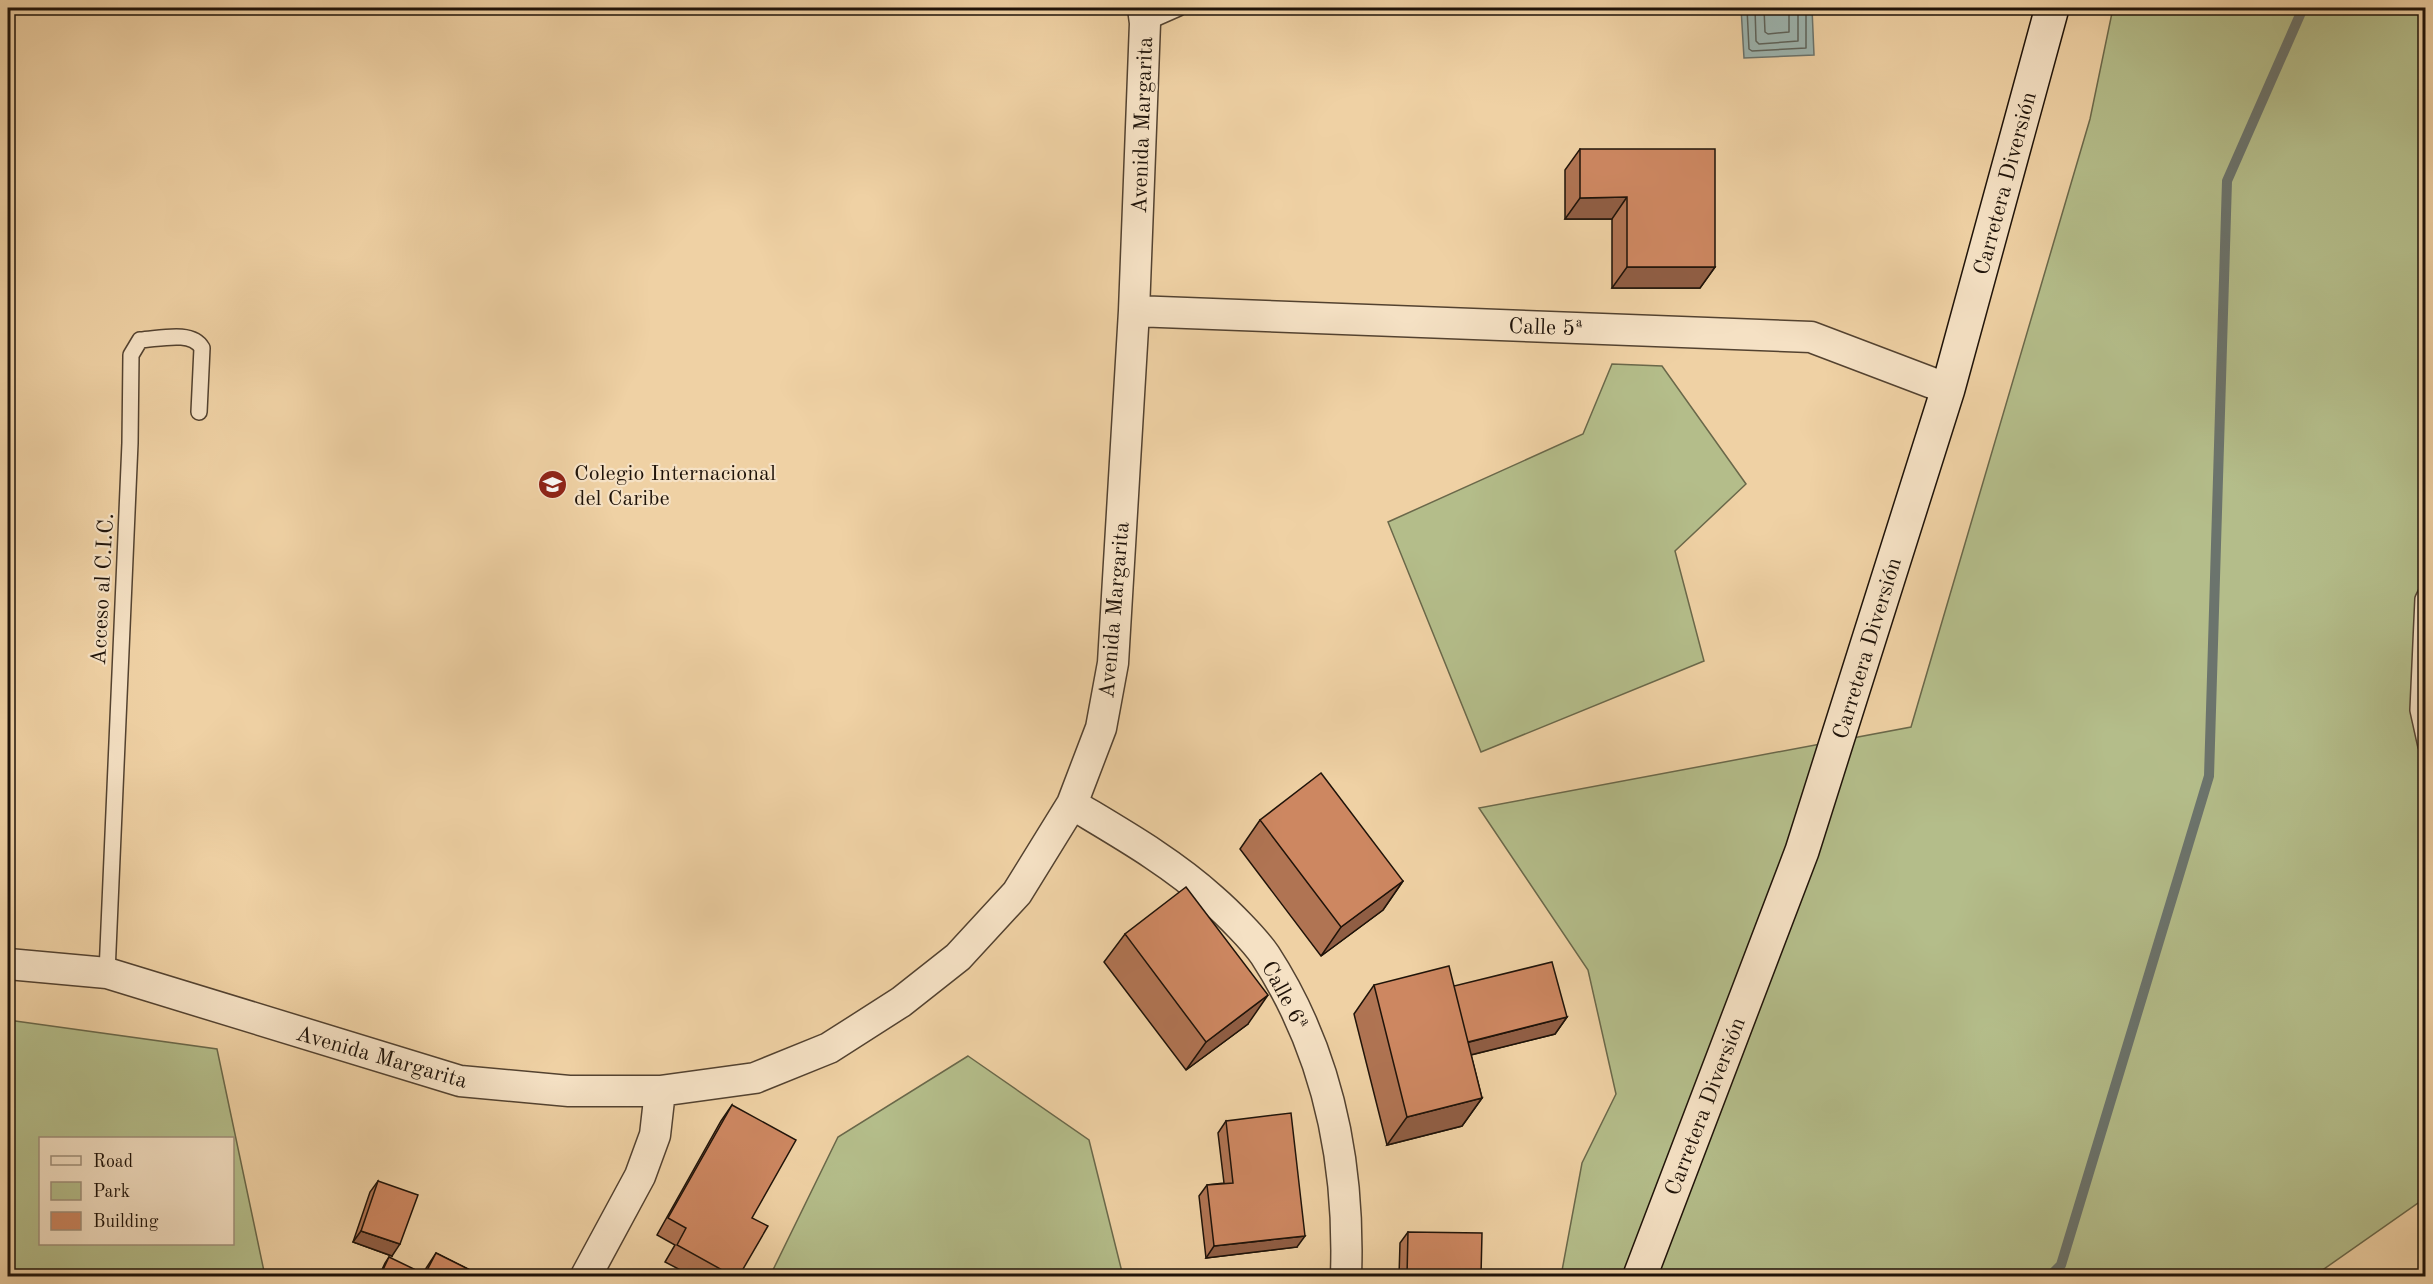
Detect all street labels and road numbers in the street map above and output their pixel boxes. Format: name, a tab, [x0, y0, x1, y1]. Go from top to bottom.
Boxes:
street label: Avenida Margarita	[1129, 36, 1157, 214]
street label: Carretera Diversión	[1971, 89, 2041, 278]
street label: Calle 5ª	[1508, 316, 1584, 340]
street label: Acceso al C.I.C.	[88, 512, 118, 666]
street label: Avenida Margarita	[1096, 521, 1134, 699]
street label: Carretera Diversión	[1830, 555, 1906, 742]
street label: Calle 6ª	[1257, 958, 1312, 1034]
street label: Carretera Diversión	[1662, 1015, 1750, 1199]
street label: Avenida Margarita	[293, 1023, 470, 1093]

